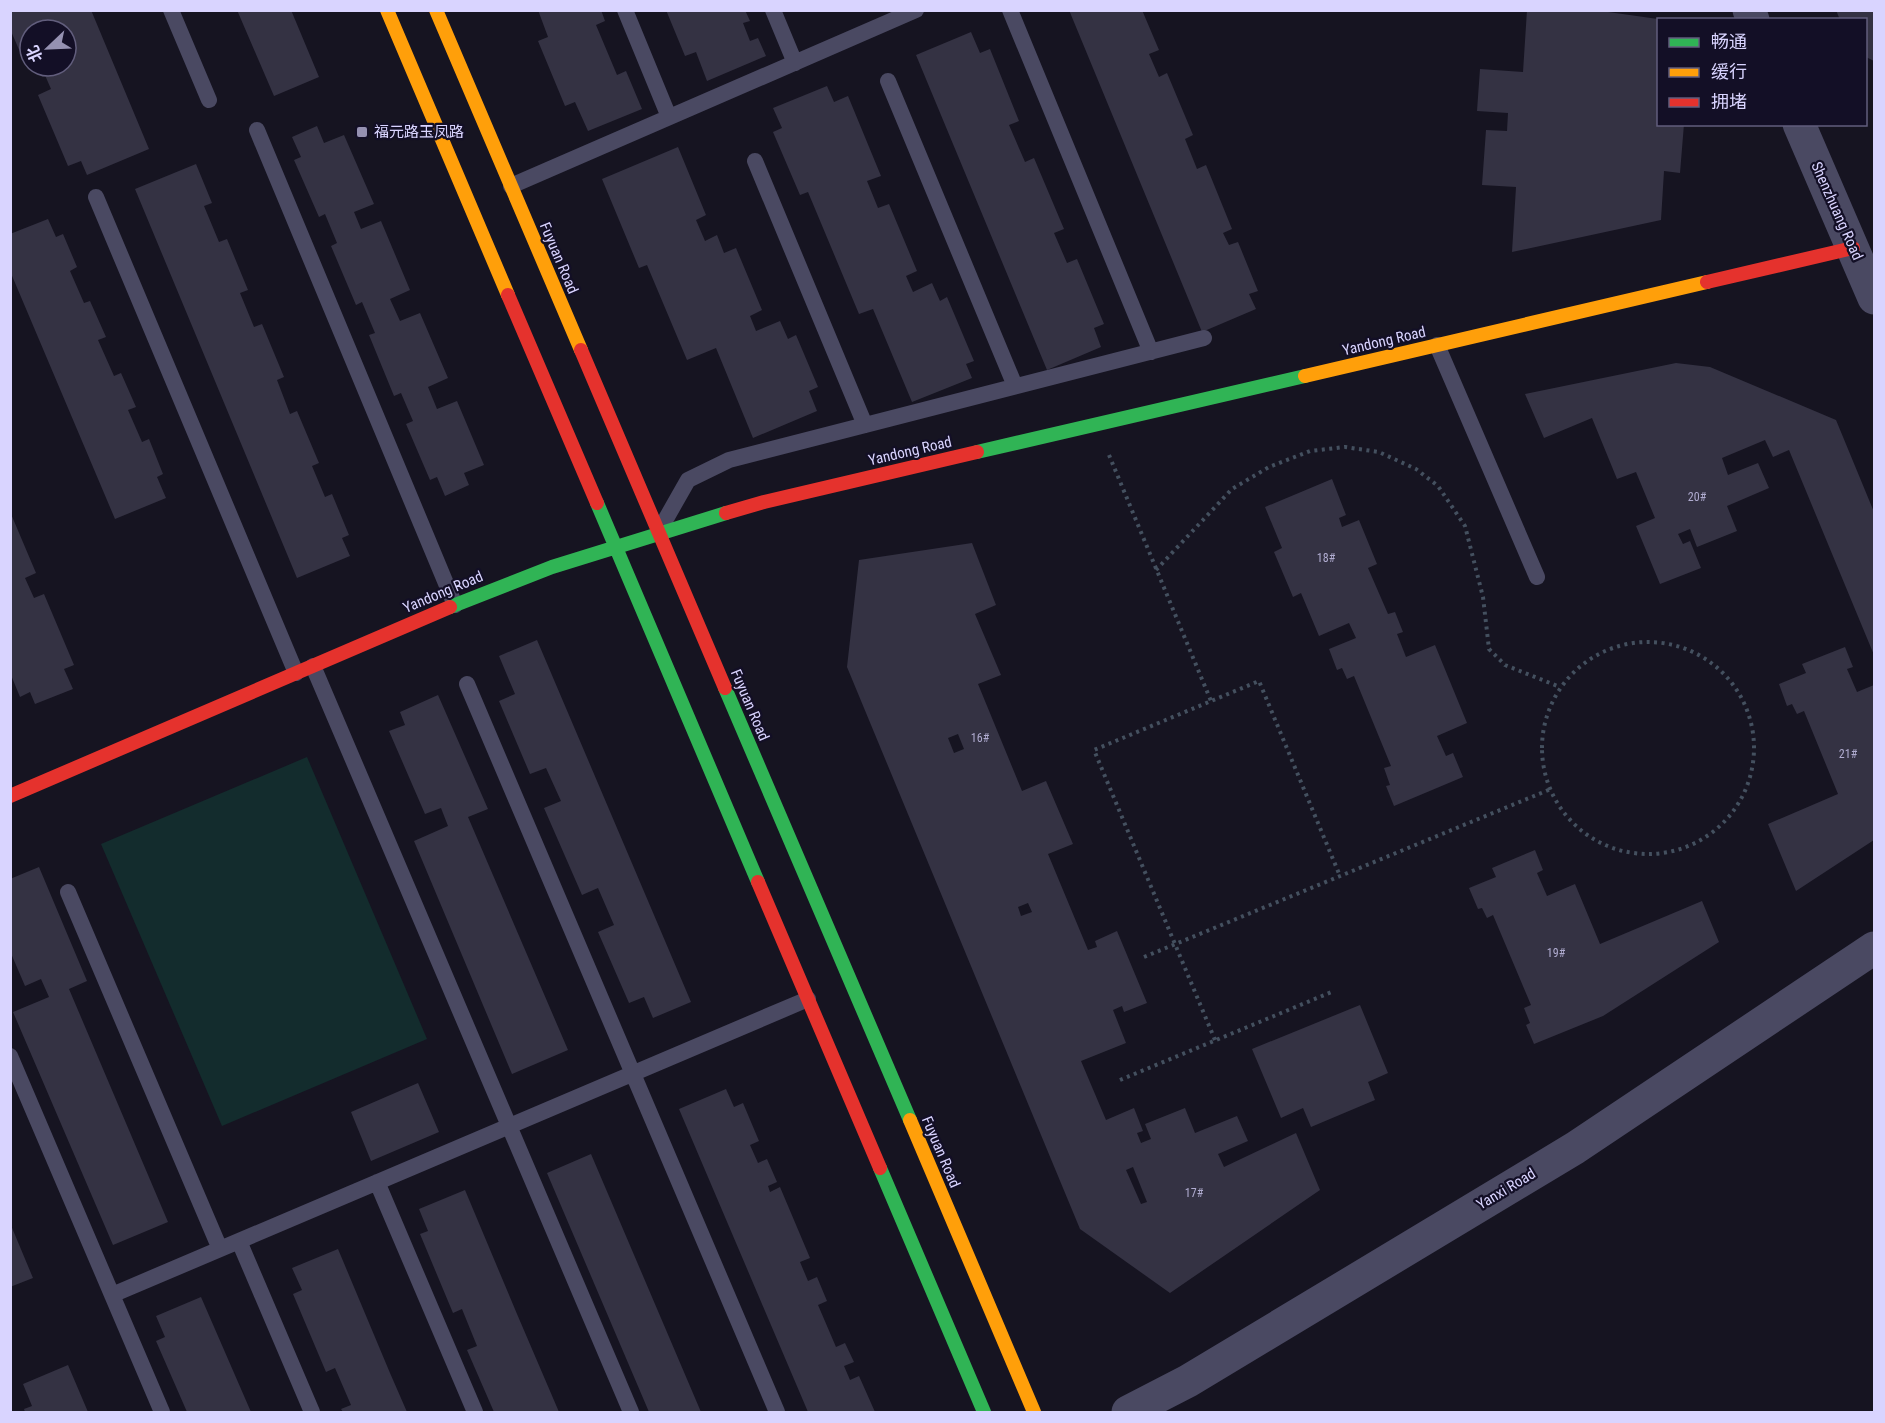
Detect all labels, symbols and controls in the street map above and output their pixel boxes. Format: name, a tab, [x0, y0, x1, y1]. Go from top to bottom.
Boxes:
north arrow	[18, 18, 78, 78]
legend	[1657, 18, 1867, 126]
text: 畅通	[1711, 31, 1747, 52]
text: 北	[23, 43, 47, 65]
text: 缓行	[1711, 61, 1747, 82]
text: 拥堵	[1711, 91, 1747, 112]
place label: 福元路玉凤路	[374, 123, 464, 141]
marker: 福元路玉凤路	[355, 125, 369, 139]
street label: Shenzhuang Road	[1807, 159, 1867, 263]
street label: Fuyuan Road	[536, 220, 582, 296]
street label: Yandong Road	[1341, 323, 1427, 359]
street label: Yandong Road	[867, 433, 953, 469]
house number: 20#	[1688, 490, 1707, 504]
house number: 18#	[1317, 551, 1336, 565]
street label: Yandong Road	[400, 567, 486, 617]
street label: Fuyuan Road	[727, 667, 773, 743]
house number: 16#	[971, 731, 990, 745]
house number: 21#	[1839, 747, 1858, 761]
house number: 19#	[1547, 946, 1566, 960]
street label: Fuyuan Road	[918, 1114, 964, 1190]
street label: Yanxi Road	[1473, 1164, 1539, 1214]
house number: 17#	[1185, 1186, 1204, 1200]

